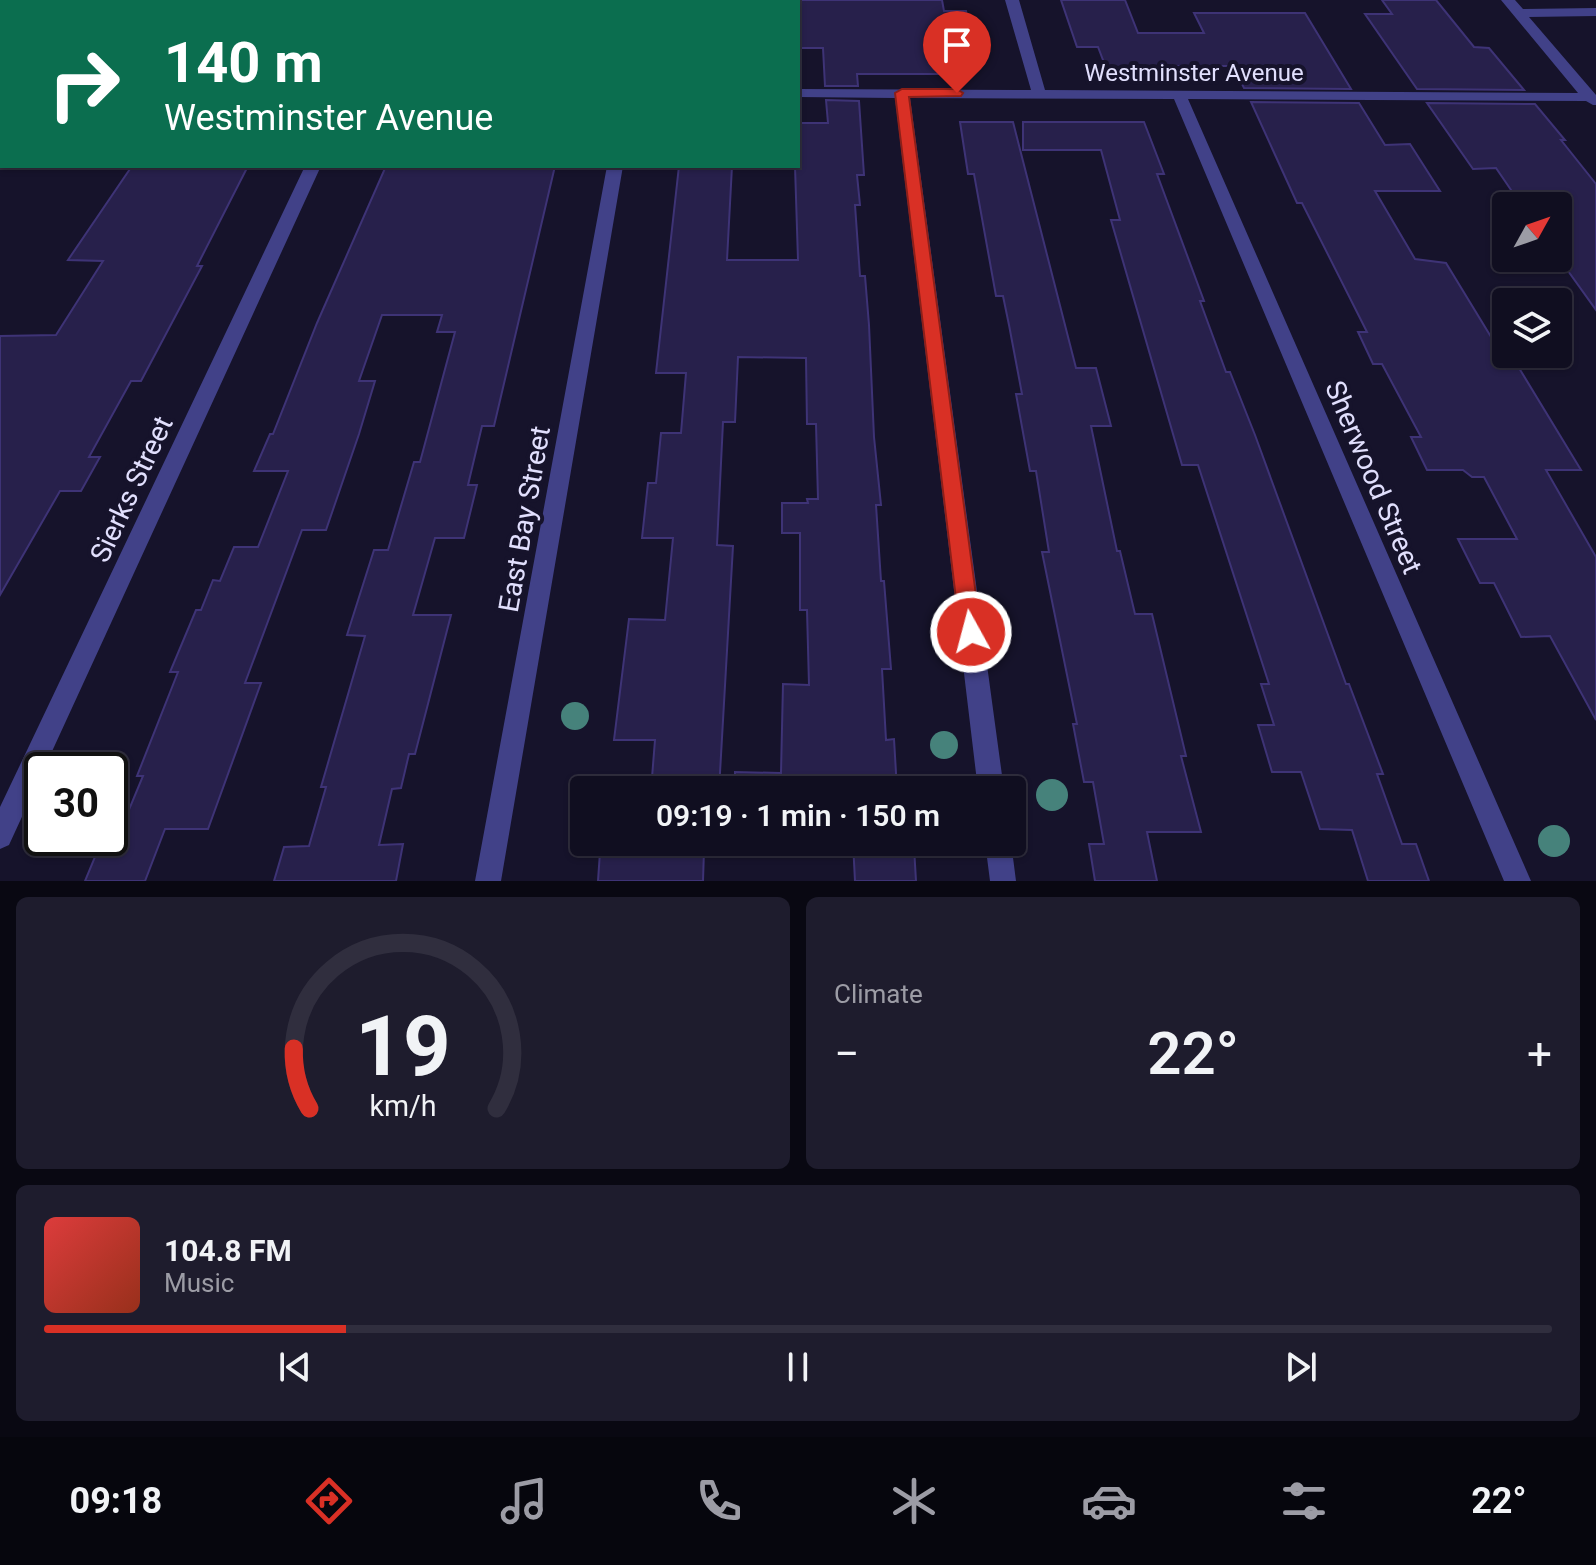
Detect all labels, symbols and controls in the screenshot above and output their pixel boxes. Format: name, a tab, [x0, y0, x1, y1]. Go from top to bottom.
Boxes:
pin	[923, 11, 991, 93]
icon: arrive	[935, 23, 979, 67]
text: 140 m	[164, 30, 323, 96]
icon: right	[32, 32, 136, 136]
street label: Westminster Avenue	[1084, 59, 1304, 87]
text: Westminster Avenue	[164, 97, 493, 139]
north arrow	[1492, 192, 1572, 272]
map controls	[1492, 192, 1572, 368]
button: layers	[1492, 288, 1572, 368]
street label: Sherwood Street	[1318, 376, 1429, 579]
street label: Sierks Street	[83, 411, 180, 567]
street label: East Bay Street	[492, 424, 557, 615]
position arrow	[929, 590, 1013, 674]
speed limit sign: 30	[24, 752, 128, 856]
text: 09:19 · 1 min · 150 m	[656, 798, 940, 833]
text: Climate	[834, 979, 923, 1009]
text: 19	[355, 998, 451, 1095]
text: 22°	[1147, 1018, 1239, 1089]
text: −	[834, 1028, 859, 1080]
text: +	[1527, 1028, 1552, 1080]
text: km/h	[369, 1089, 437, 1123]
text: 104.8 FM	[164, 1233, 292, 1268]
text: Music	[164, 1268, 234, 1298]
icon: previous	[273, 1345, 317, 1389]
icon: pause	[776, 1345, 820, 1389]
icon: next	[1279, 1345, 1323, 1389]
icon: directions	[301, 1473, 357, 1529]
icon: music	[496, 1473, 552, 1529]
icon: phone	[691, 1473, 747, 1529]
icon: climate	[886, 1473, 942, 1529]
icon: car	[1081, 1473, 1137, 1529]
icon: filters	[1276, 1473, 1332, 1529]
text: 09:18	[69, 1480, 162, 1522]
text: 22°	[1471, 1480, 1526, 1522]

